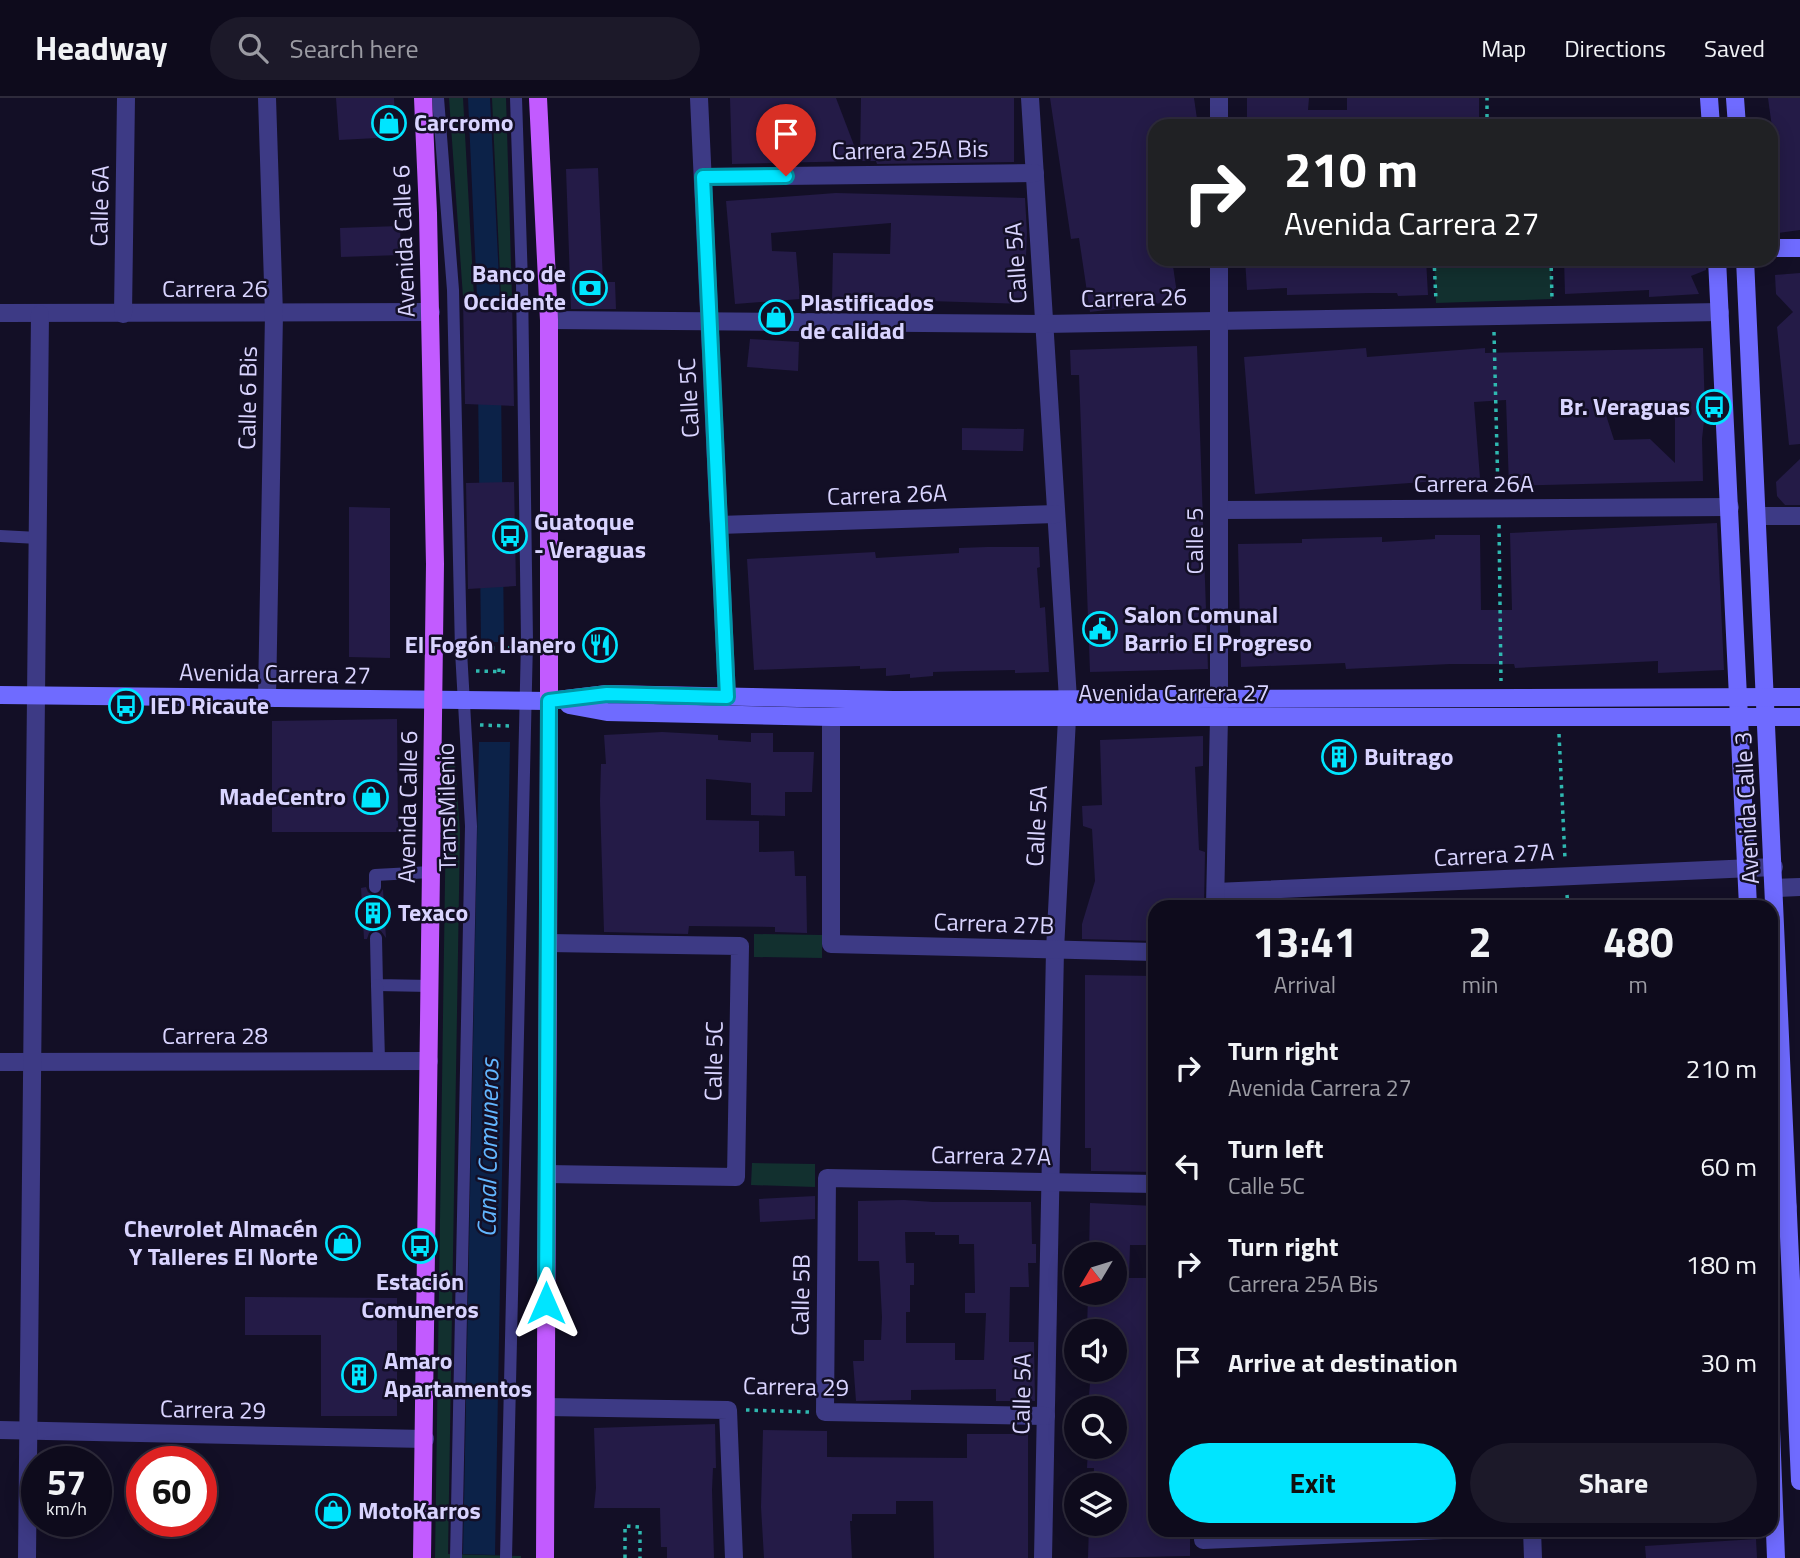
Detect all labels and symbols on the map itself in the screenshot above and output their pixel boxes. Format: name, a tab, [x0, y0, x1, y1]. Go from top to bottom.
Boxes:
shop icon: Carcromo	[370, 104, 408, 142]
place label: Carcromo	[414, 104, 514, 140]
pin	[756, 104, 816, 176]
street label: Carrera 25A Bis	[831, 130, 989, 168]
street label: Avenida Calle 6	[382, 164, 424, 318]
street label: Calle 6A	[80, 165, 118, 247]
street label: Calle 5A	[994, 221, 1036, 305]
place label: Banco de Occidente	[463, 255, 566, 319]
bank icon: Banco de Occidente	[571, 269, 609, 307]
street label: Carrera 26	[162, 270, 268, 306]
street label: Carrera 26	[1081, 278, 1187, 316]
place label: Plastificados de calidad	[800, 284, 934, 348]
shop icon: Plastificados de calidad	[757, 298, 795, 336]
street label: Calle 6 Bis	[228, 346, 266, 450]
street label: Calle 5C	[668, 357, 708, 439]
place label: Br. Veraguas	[1559, 388, 1690, 424]
bus stop icon: Br. Veraguas	[1695, 388, 1733, 426]
street label: Carrera 26A	[1414, 465, 1534, 501]
street label: Carrera 26A	[826, 474, 948, 514]
place label: Guatoque - Veraguas	[534, 503, 646, 567]
street label: Calle 5	[1176, 507, 1212, 575]
bus stop icon: Guatoque - Veraguas	[491, 517, 529, 555]
place label: Salon Comunal Barrio El Progreso	[1124, 596, 1312, 660]
public building icon: Salon Comunal Barrio El Progreso	[1081, 610, 1119, 648]
place label: El Fogón Llanero	[404, 626, 576, 662]
restaurant icon: El Fogón Llanero	[581, 626, 619, 664]
street label: Avenida Carrera 27	[179, 653, 371, 693]
street label: Avenida Carrera 27	[1078, 674, 1270, 710]
bus stop icon: IED Ricaute	[107, 687, 145, 725]
place label: IED Ricaute	[150, 687, 269, 723]
street label: Avenida Calle 6	[388, 730, 426, 884]
street label: Avenida Calle 3	[1724, 731, 1768, 885]
building icon: Buitrago	[1320, 738, 1358, 776]
place label: Buitrago	[1364, 738, 1454, 774]
street label: TransMilenio	[427, 742, 465, 872]
place label: MadeCentro	[219, 778, 346, 814]
shop icon: MadeCentro	[352, 778, 390, 816]
street label: Calle 5A	[1016, 784, 1056, 867]
street label: Carrera 27A	[1433, 833, 1555, 875]
building icon: Texaco	[354, 894, 392, 932]
place label: Texaco	[398, 894, 468, 930]
street label: Carrera 27B	[933, 903, 1055, 943]
street label: Carrera 28	[162, 1017, 268, 1053]
street label: Calle 5C	[694, 1021, 732, 1101]
water label: Canal Comuneros	[466, 1056, 509, 1238]
street label: Carrera 27A	[931, 1136, 1052, 1174]
place label: Chevrolet Almacén Y Talleres El Norte	[124, 1210, 318, 1274]
shop icon: Chevrolet Almacén Y Talleres El Norte	[324, 1224, 362, 1262]
bus stop icon: Estación Comuneros	[401, 1227, 439, 1265]
north arrow	[1064, 1242, 1127, 1306]
street label: Calle 5B	[781, 1254, 819, 1336]
place label: Estación Comuneros	[361, 1263, 479, 1327]
position arrow	[509, 1266, 583, 1340]
place label: Amaro Apartamentos	[384, 1342, 532, 1406]
street label: Calle 5A	[1002, 1353, 1040, 1435]
building icon: Amaro Apartamentos	[340, 1356, 378, 1394]
street label: Carrera 29	[743, 1367, 849, 1405]
street label: Carrera 29	[160, 1390, 266, 1428]
speed limit sign: 60	[126, 1446, 217, 1537]
shop icon: MotoKarros	[314, 1492, 352, 1530]
place label: MotoKarros	[358, 1492, 481, 1528]

